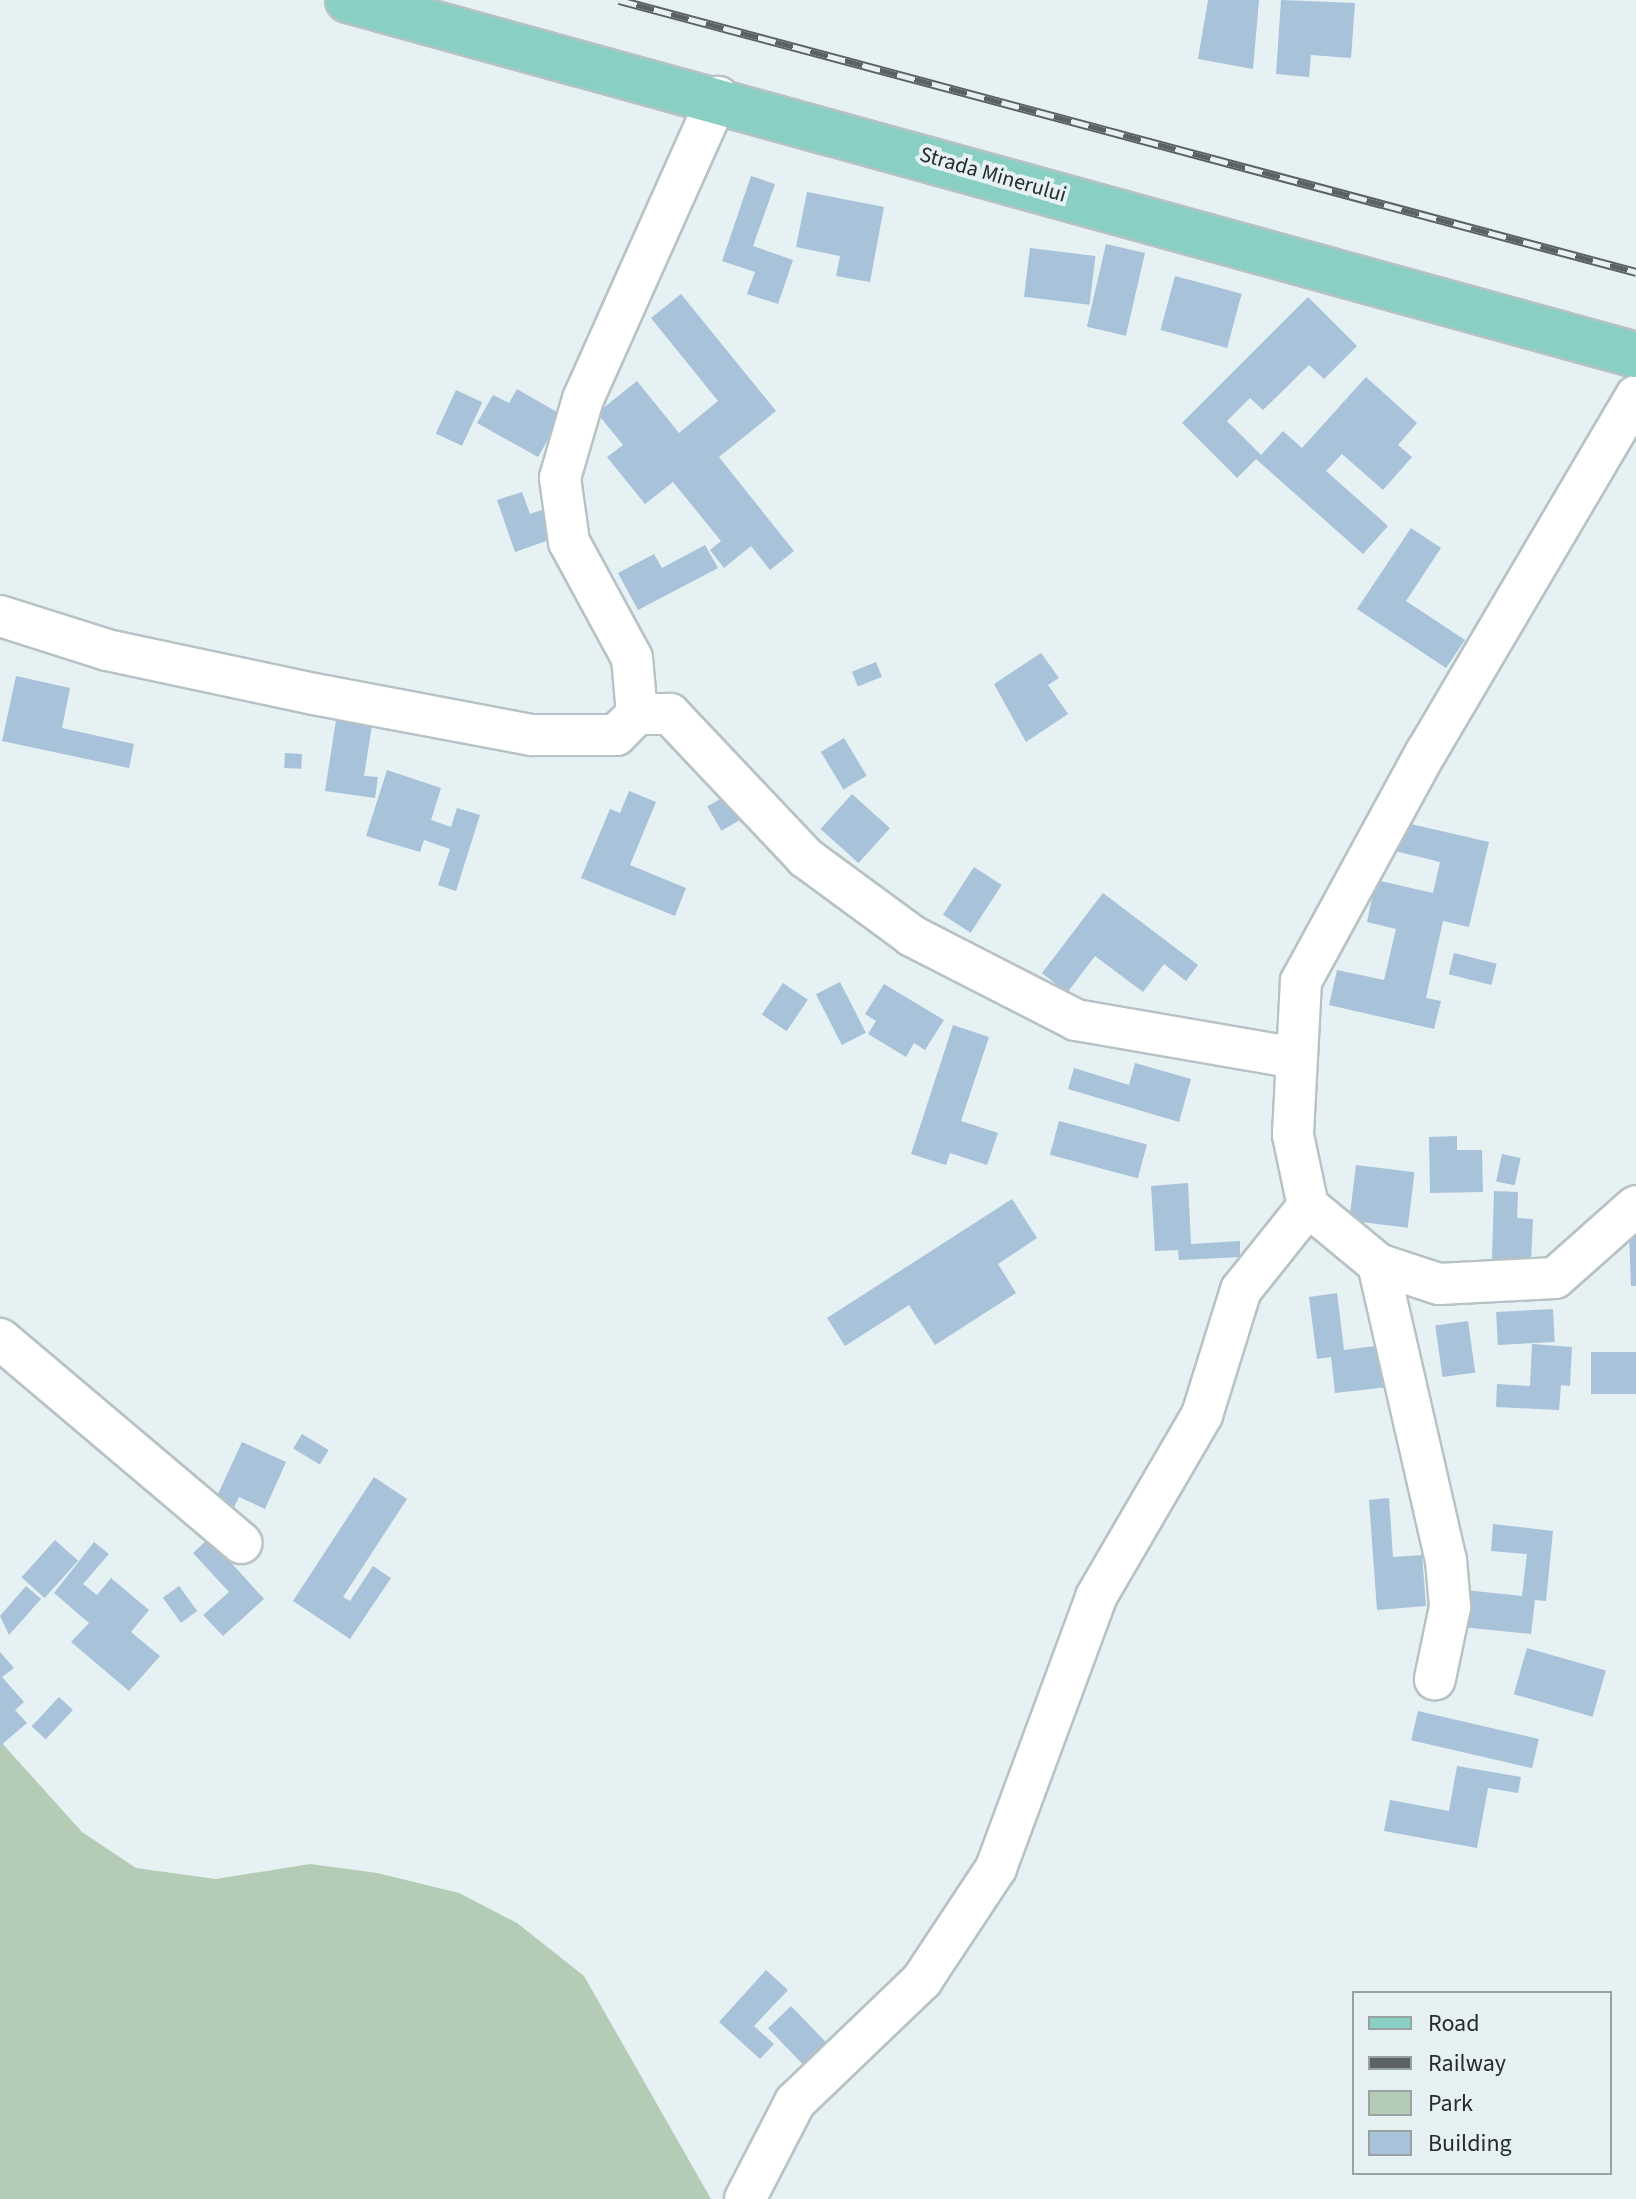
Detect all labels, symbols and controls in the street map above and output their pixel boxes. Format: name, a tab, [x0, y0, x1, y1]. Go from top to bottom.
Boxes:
street label: Strada Minerului	[917, 141, 1069, 209]
legend	[1352, 1991, 1612, 2175]
text: Road	[1428, 2006, 1480, 2041]
text: Railway	[1428, 2046, 1506, 2081]
text: Park	[1428, 2086, 1473, 2121]
text: Building	[1428, 2126, 1512, 2161]

